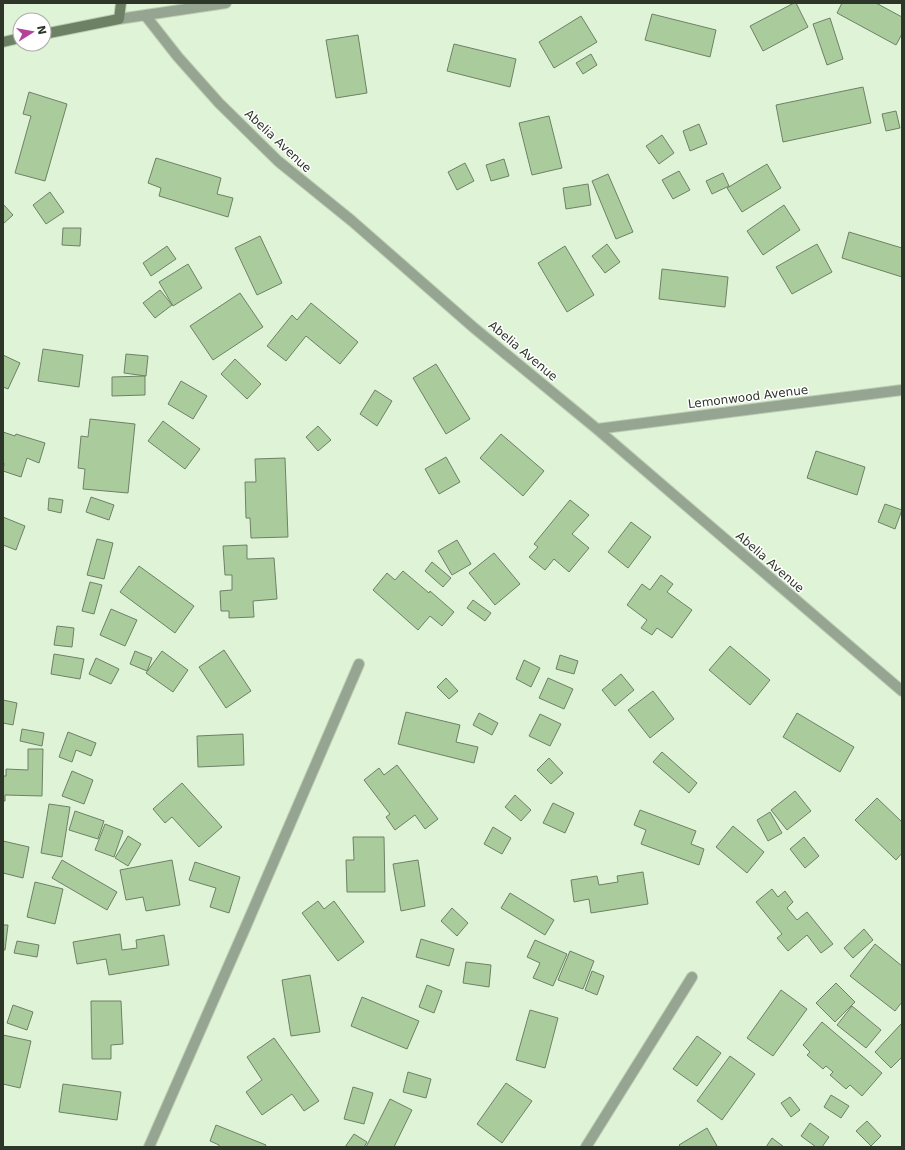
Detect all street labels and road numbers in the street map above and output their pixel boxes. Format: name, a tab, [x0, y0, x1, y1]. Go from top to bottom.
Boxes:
street label: Abelia Avenue	[242, 107, 314, 175]
street label: Abelia Avenue	[486, 318, 560, 384]
street label: Lemonwood Avenue	[687, 383, 809, 411]
street label: Abelia Avenue	[733, 529, 807, 595]

